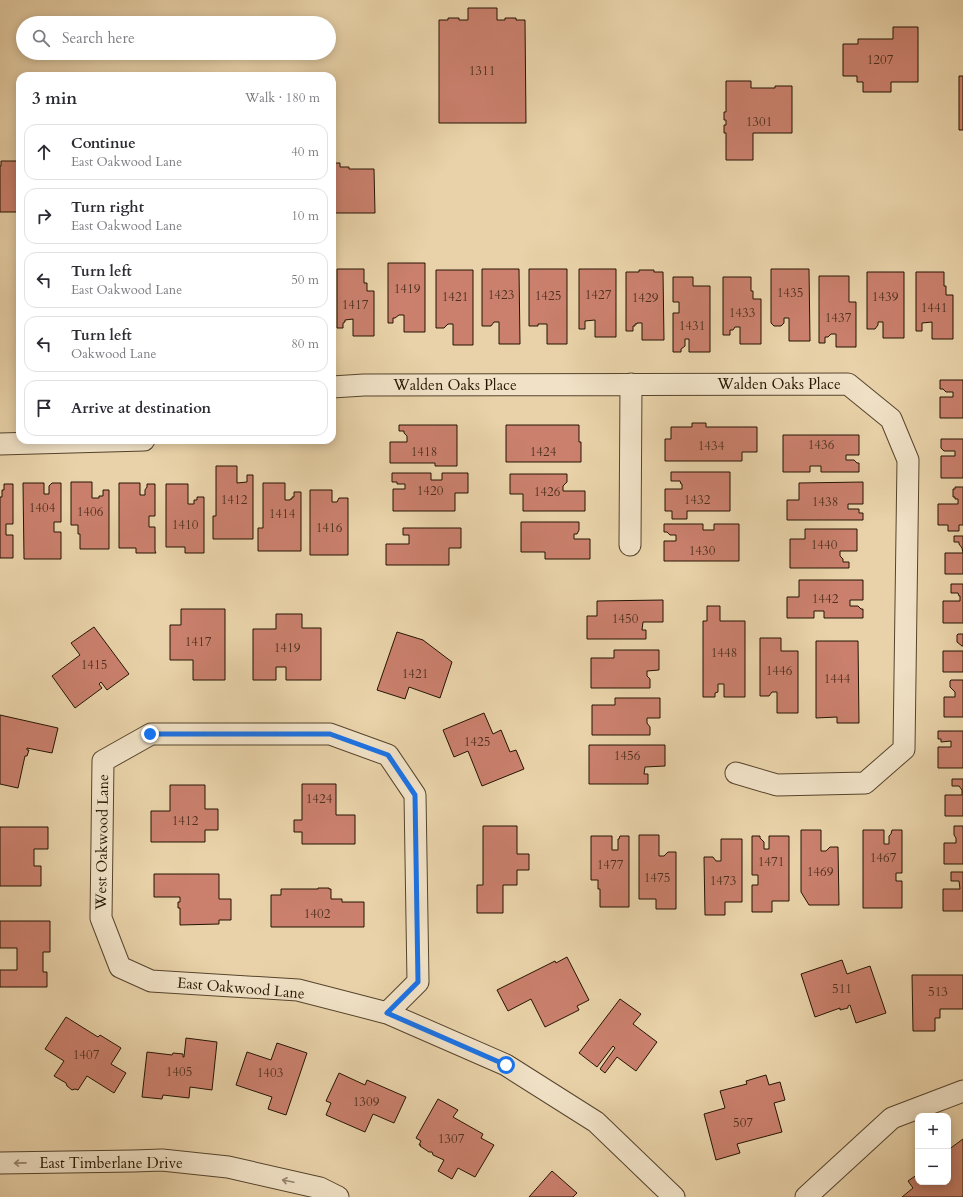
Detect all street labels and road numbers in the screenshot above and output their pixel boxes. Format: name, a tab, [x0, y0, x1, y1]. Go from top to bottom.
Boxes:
street label: Walden Oaks Place	[716, 374, 841, 394]
street label: Walden Oaks Place	[392, 375, 517, 395]
street label: West Oakwood Lane	[91, 774, 113, 911]
street label: East Oakwood Lane	[176, 972, 306, 1004]
street label: East Timberlane Drive	[39, 1153, 183, 1173]

